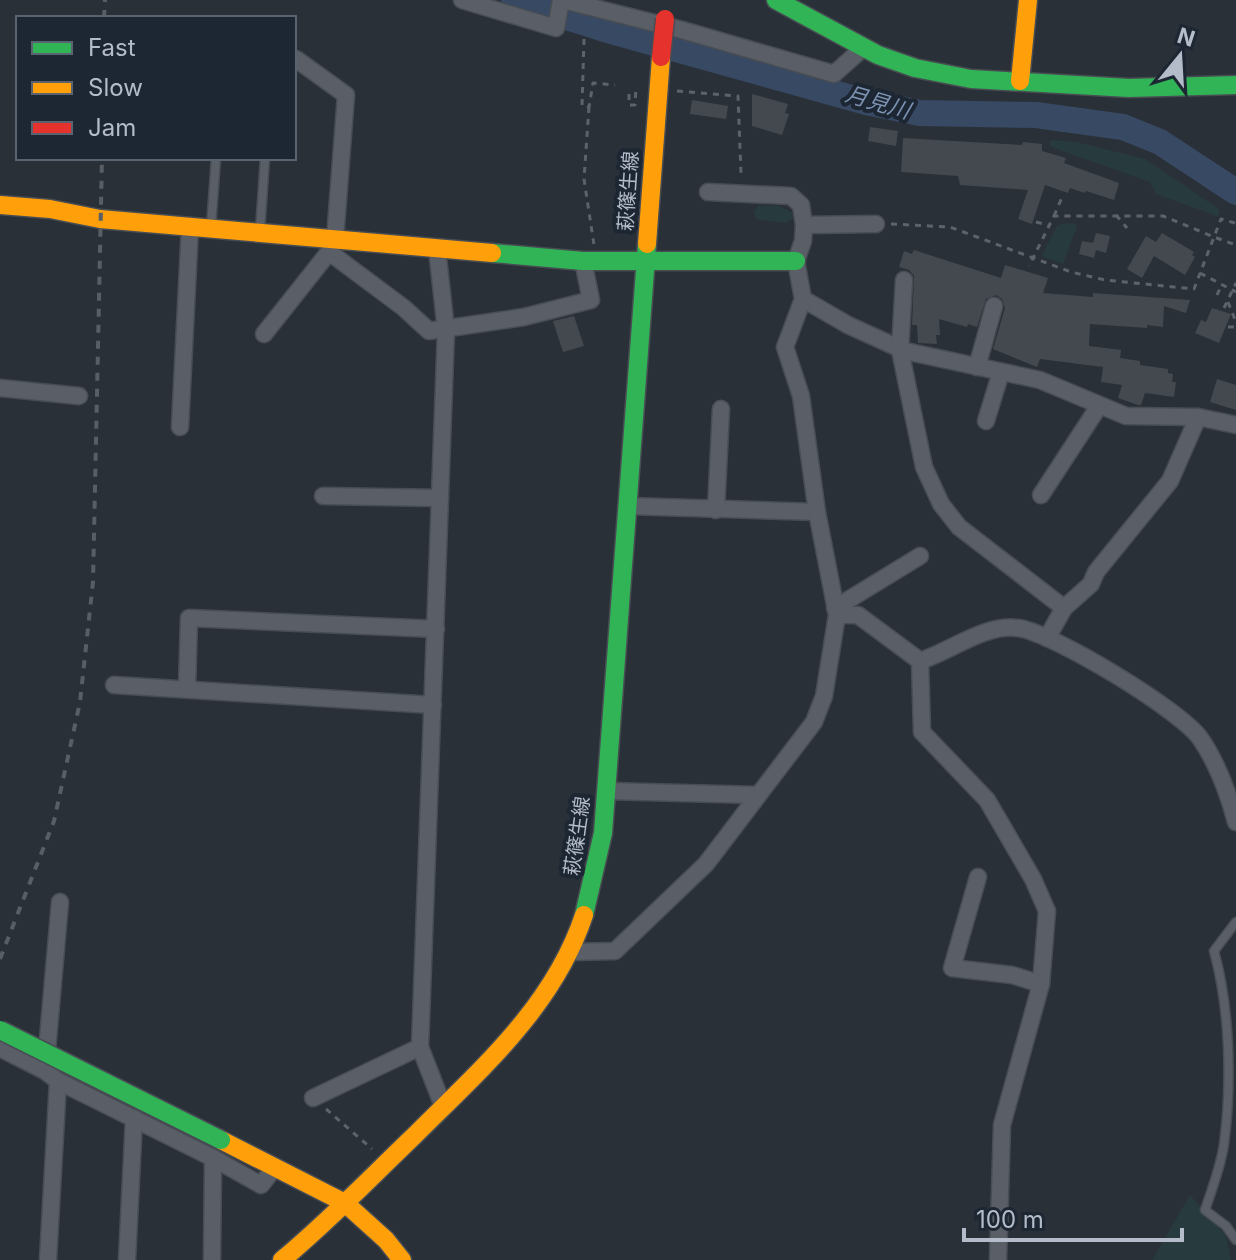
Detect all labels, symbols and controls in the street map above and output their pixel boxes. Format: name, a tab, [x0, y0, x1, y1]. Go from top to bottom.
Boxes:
legend	[16, 16, 296, 160]
north arrow	[1140, 16, 1220, 96]
text: N	[1174, 22, 1198, 52]
text: Fast	[88, 33, 136, 62]
text: Slow	[88, 73, 143, 102]
water label: 月見川	[843, 80, 915, 124]
text: Jam	[88, 113, 136, 142]
street label: 萩篠生線	[613, 150, 643, 232]
street label: 萩篠生線	[560, 795, 594, 877]
scale bar	[964, 1192, 1182, 1242]
text: 100 m	[976, 1205, 1044, 1234]

